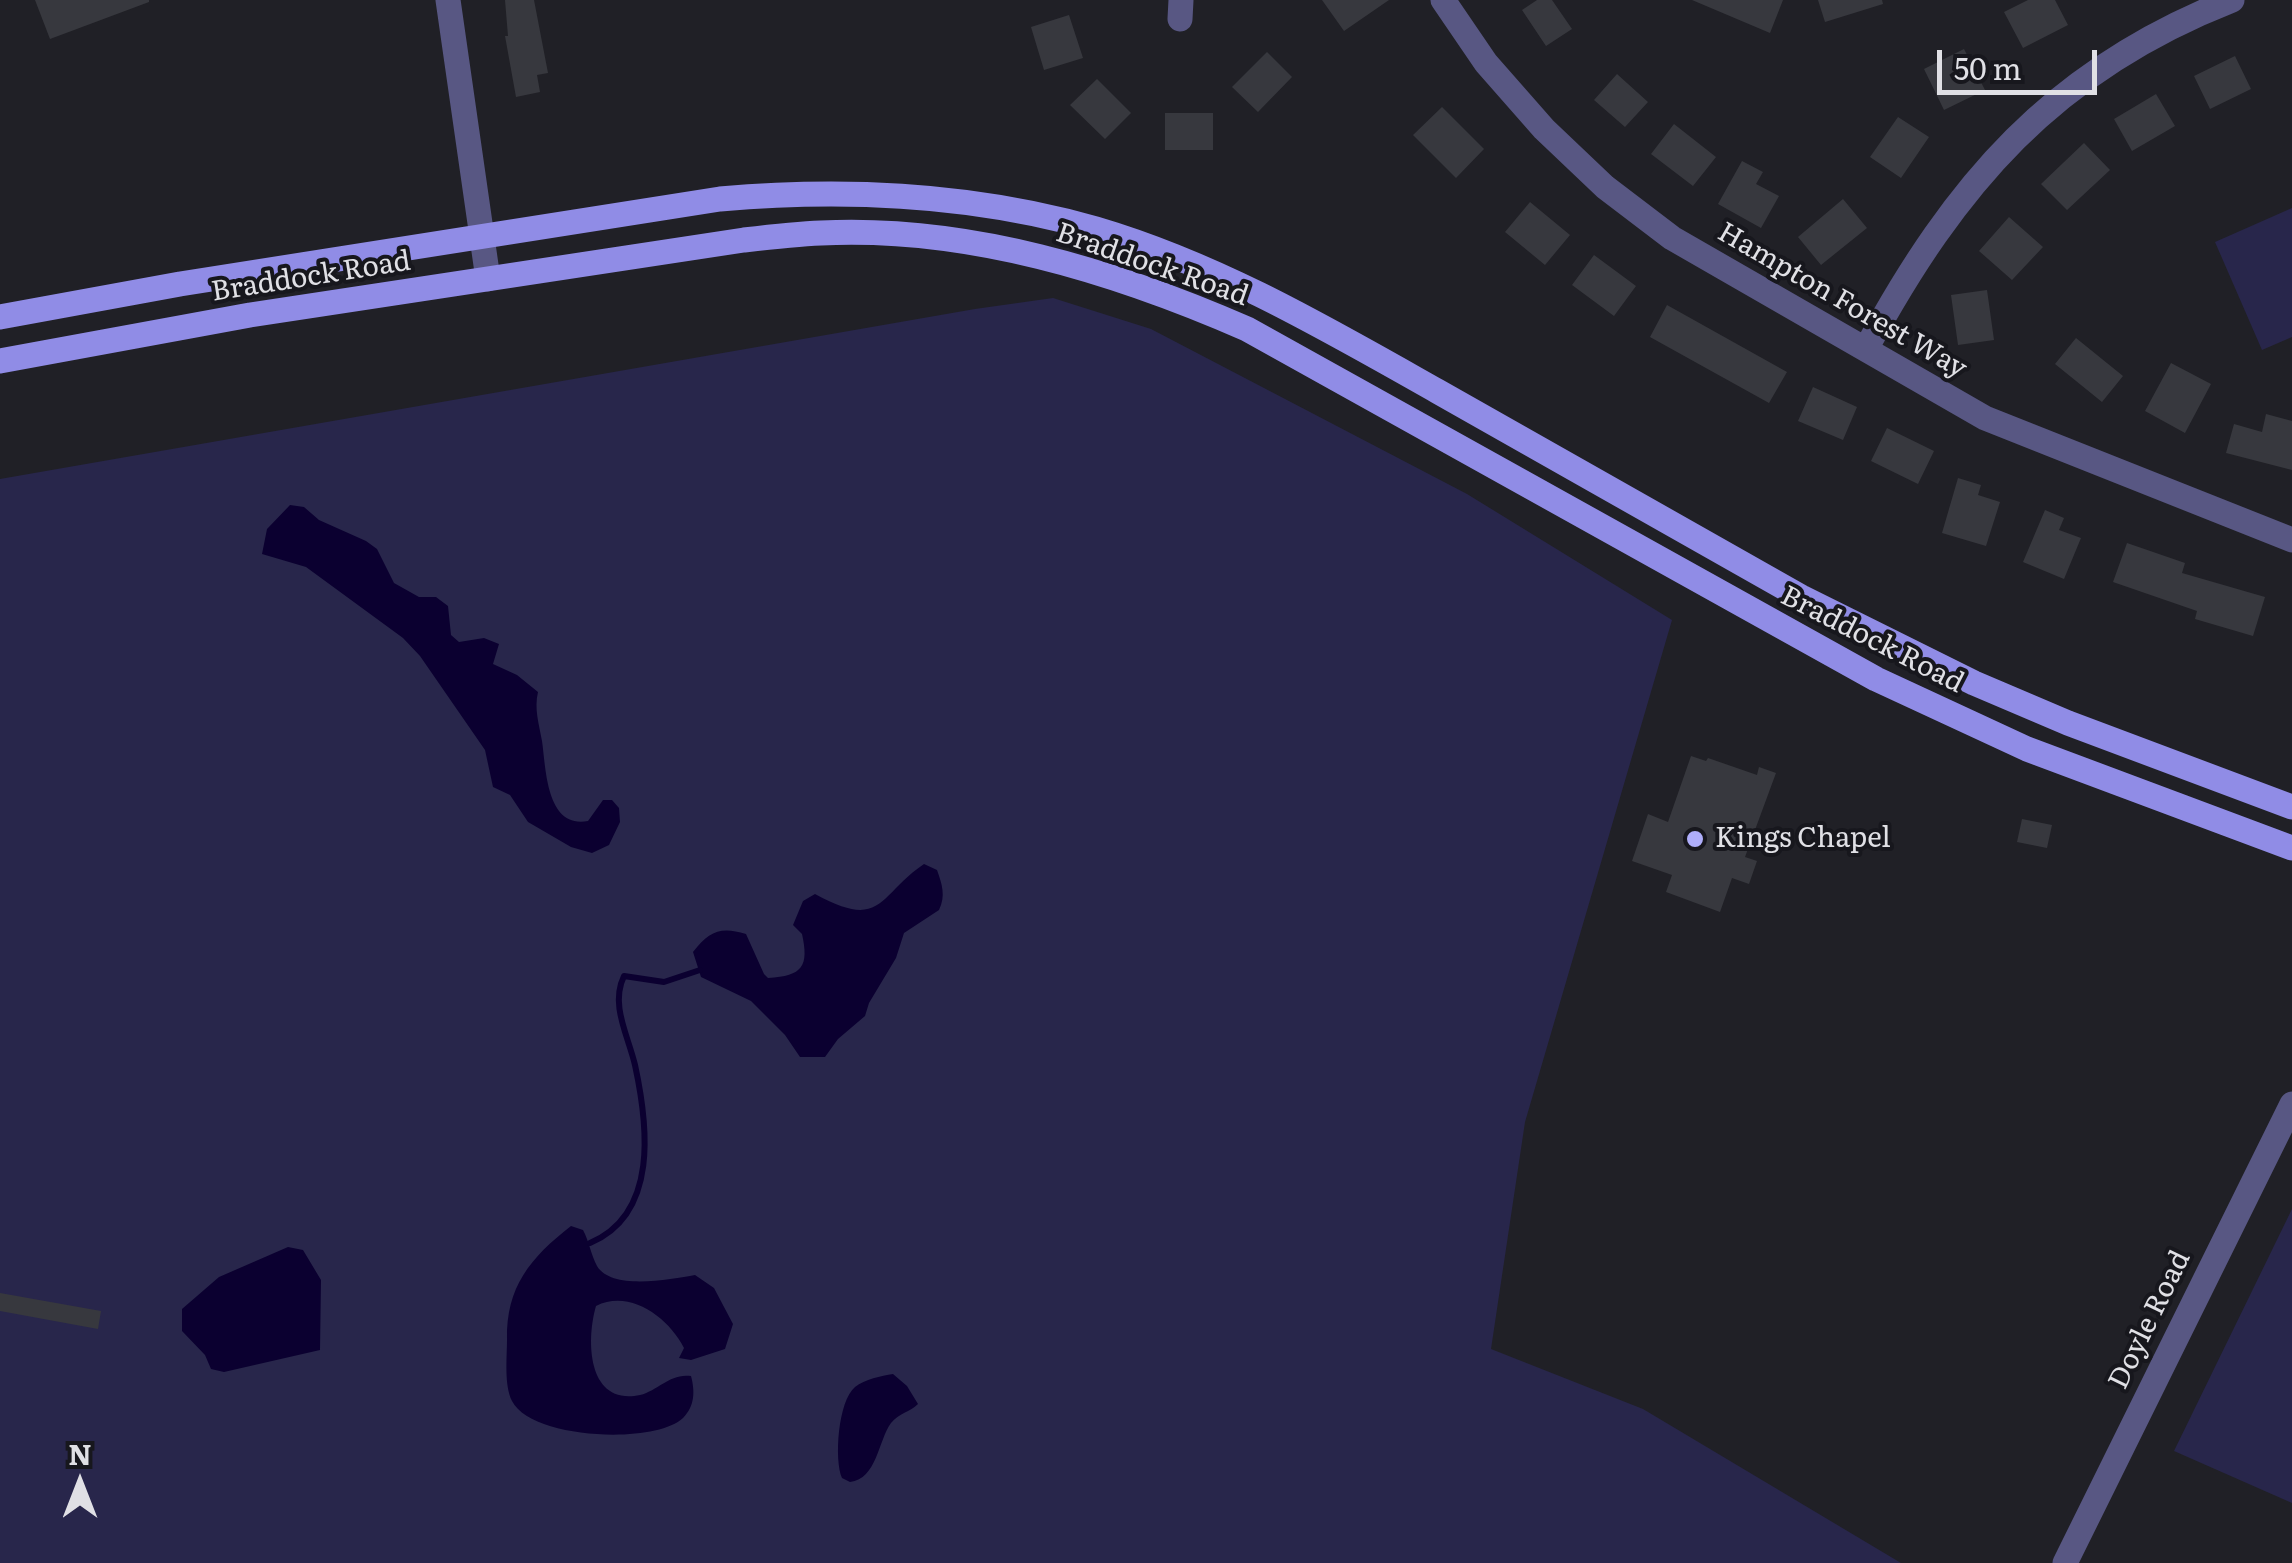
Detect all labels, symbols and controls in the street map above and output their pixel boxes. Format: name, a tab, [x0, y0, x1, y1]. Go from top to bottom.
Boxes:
scale bar	[1942, 30, 2102, 92]
text: 50 m	[1954, 45, 2022, 89]
street label: Braddock Road	[1051, 216, 1253, 314]
street label: Hampton Forest Way	[1712, 216, 1972, 386]
street label: Braddock Road	[209, 245, 413, 309]
street label: Braddock Road	[1775, 579, 1969, 701]
place label: Kings Chapel	[1715, 822, 1891, 856]
marker: Kings Chapel	[1684, 828, 1706, 850]
street label: Doyle Road	[2102, 1245, 2198, 1395]
text: N	[68, 1432, 92, 1474]
north arrow	[30, 1433, 130, 1533]

